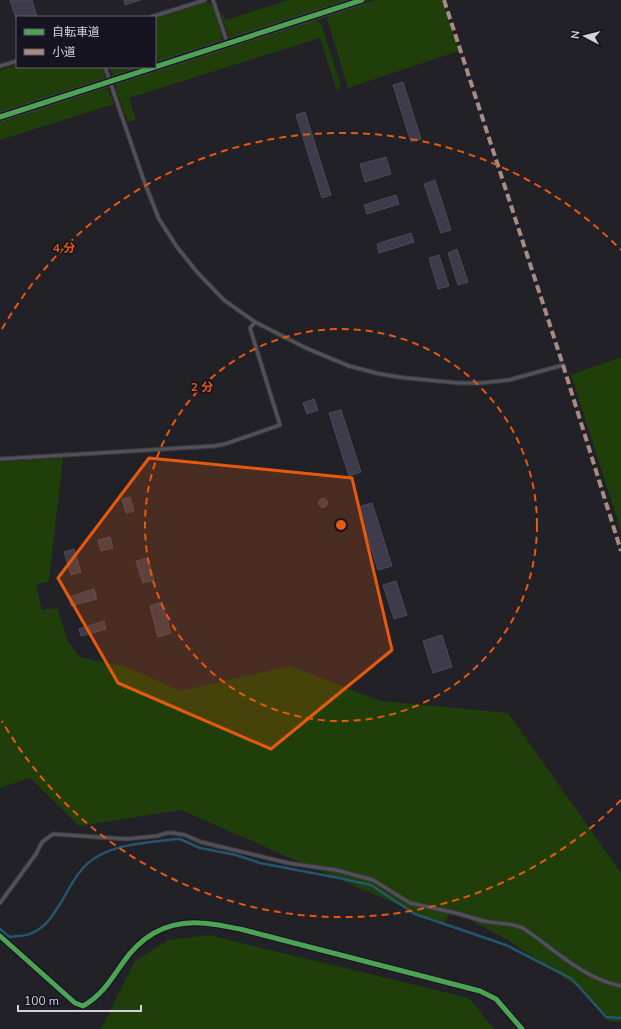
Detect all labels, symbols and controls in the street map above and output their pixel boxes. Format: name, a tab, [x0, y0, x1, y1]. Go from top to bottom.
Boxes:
legend	[16, 16, 156, 68]
north arrow	[565, 16, 605, 56]
text: 自転車道	[52, 24, 100, 40]
text: N	[568, 30, 584, 40]
text: 小道	[52, 44, 76, 60]
text: 4 分	[53, 240, 75, 256]
text: 2 分	[191, 379, 213, 395]
centre of rings	[334, 518, 348, 532]
scale bar	[18, 987, 141, 1013]
text: 100 m	[24, 993, 59, 1009]

